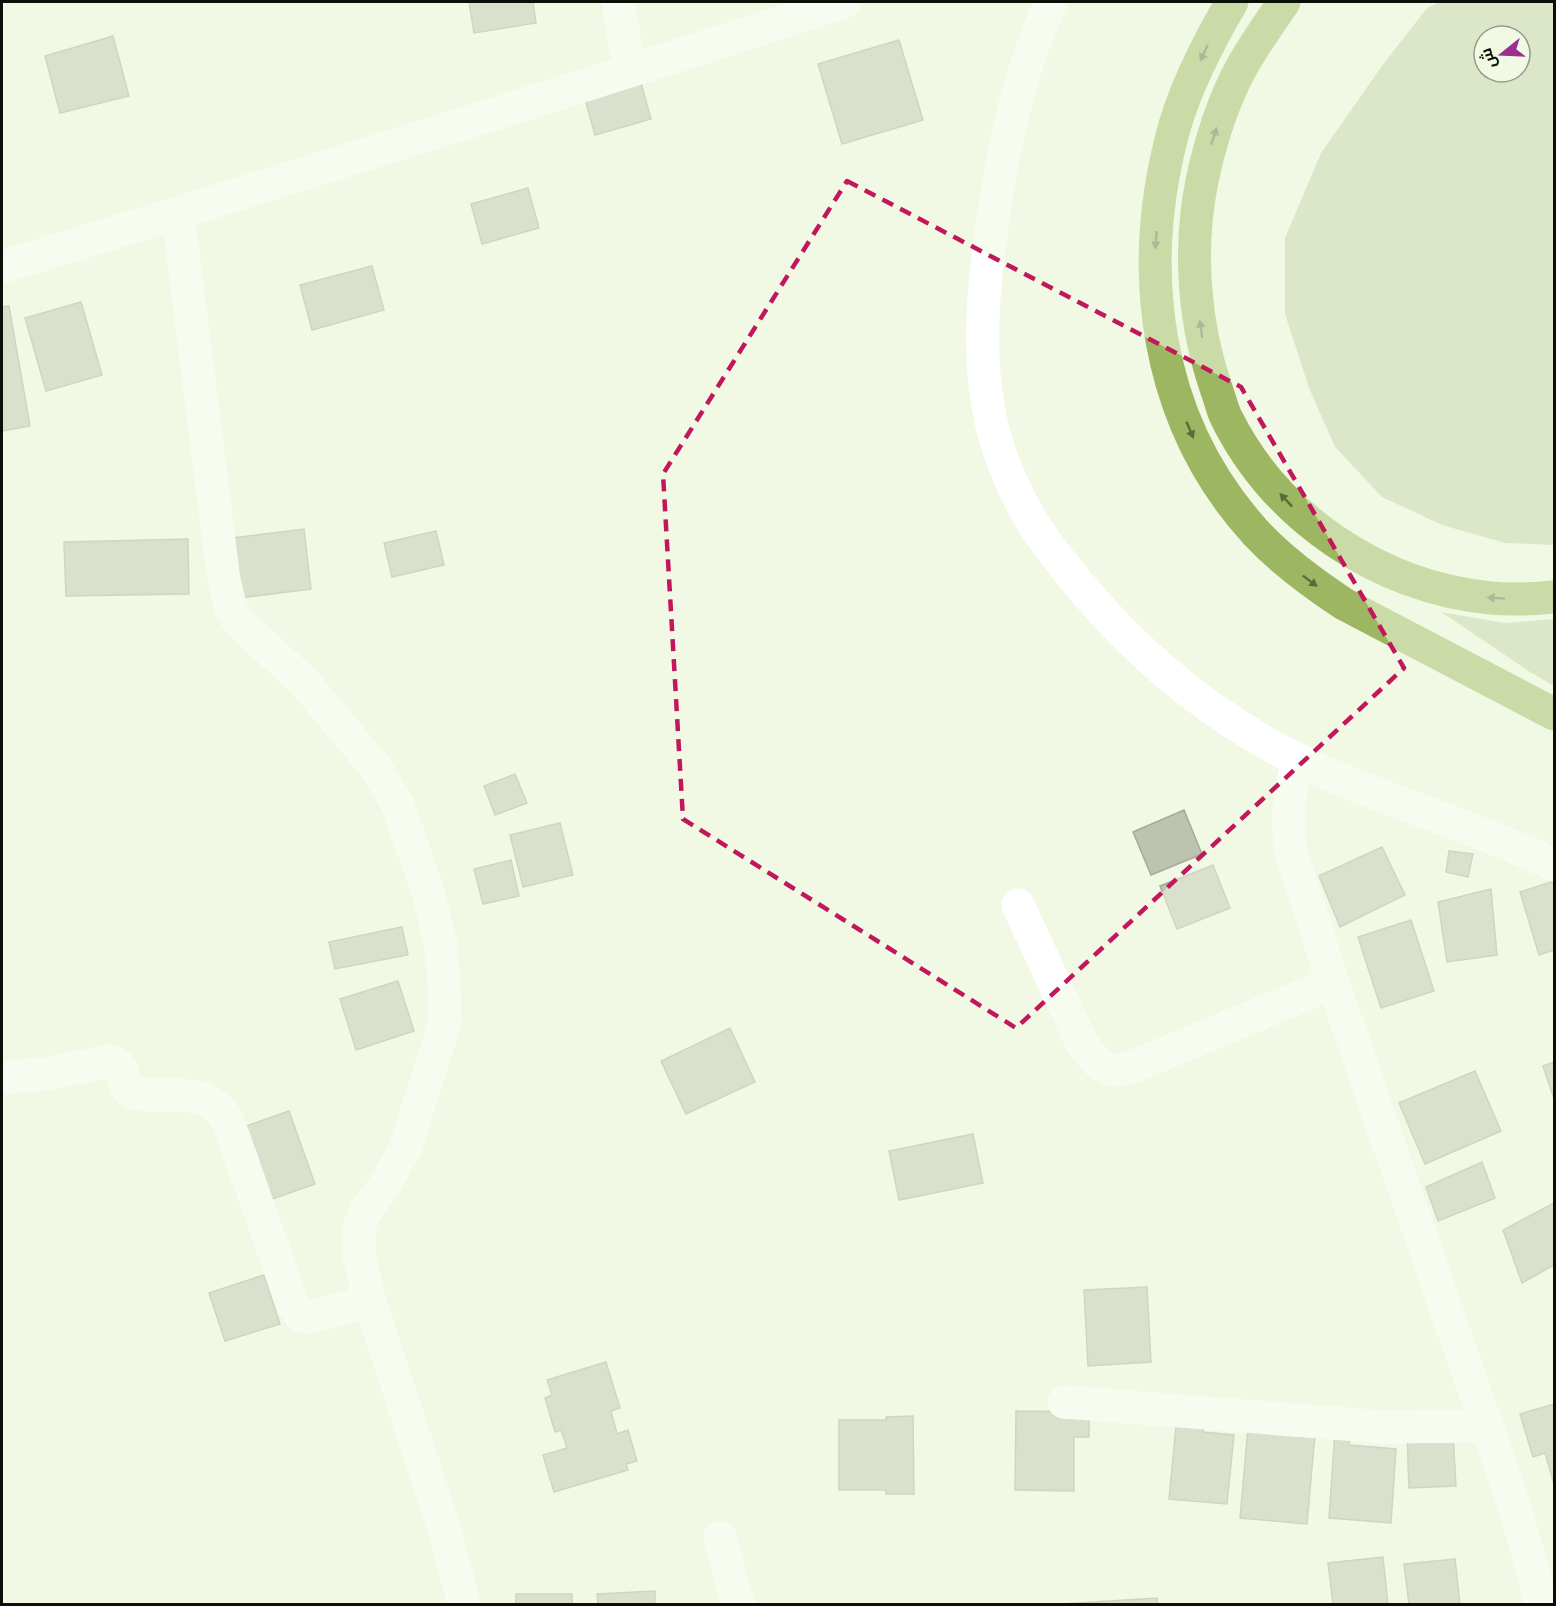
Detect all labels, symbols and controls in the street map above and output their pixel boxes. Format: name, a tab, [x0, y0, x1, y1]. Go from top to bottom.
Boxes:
north arrow	[1472, 24, 1532, 84]
one-way arrow	[1199, 44, 1209, 62]
text: ش	[1474, 45, 1501, 72]
one-way arrow	[1209, 127, 1219, 145]
one-way arrow	[1151, 231, 1161, 250]
one-way arrow	[1196, 319, 1205, 338]
one-way arrow	[1185, 422, 1194, 439]
one-way arrow	[1280, 493, 1293, 508]
one-way arrow	[1303, 574, 1318, 586]
one-way arrow	[1487, 593, 1506, 602]

